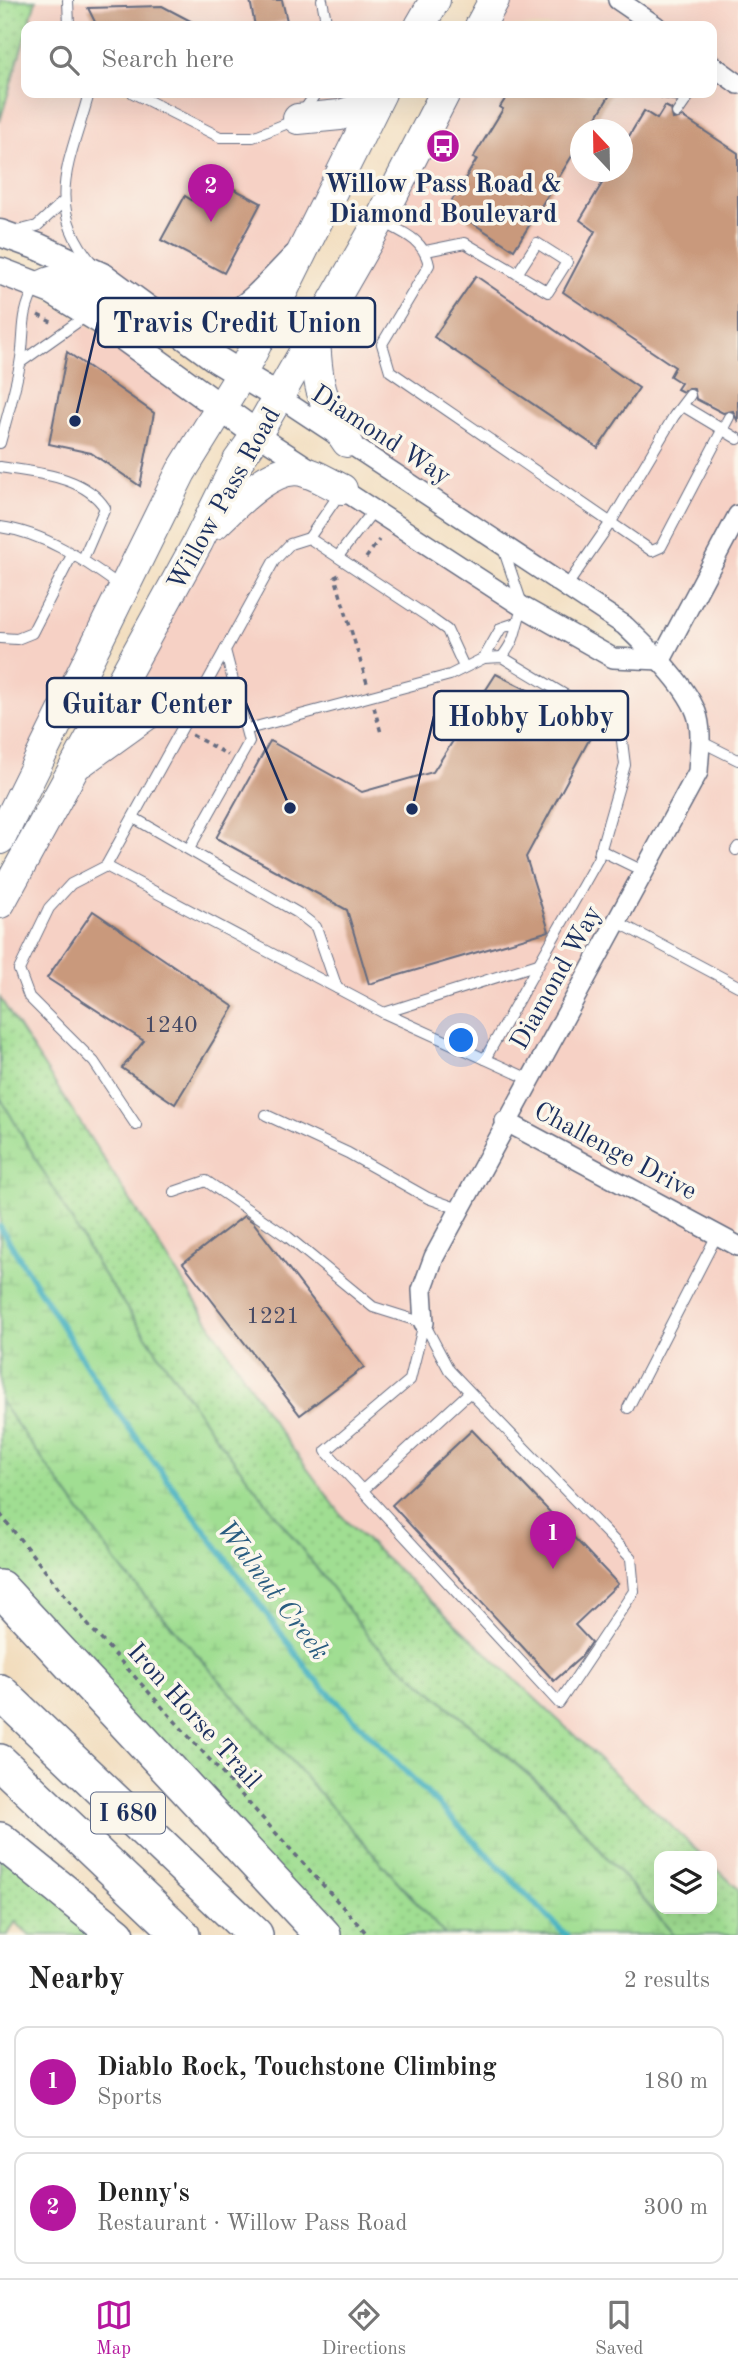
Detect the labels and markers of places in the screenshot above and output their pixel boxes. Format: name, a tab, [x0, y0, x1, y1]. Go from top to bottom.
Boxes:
bus stop icon: Willow Pass Road & Diamond Boulevard	[424, 127, 462, 165]
pin: 2	[188, 164, 234, 222]
place label: Willow Pass Road & Diamond Boulevard	[324, 172, 562, 228]
callout: Travis Credit Union	[98, 298, 375, 347]
callout: Guitar Center	[47, 678, 246, 727]
callout: Hobby Lobby	[434, 691, 628, 740]
pin: 1	[530, 1511, 576, 1569]

